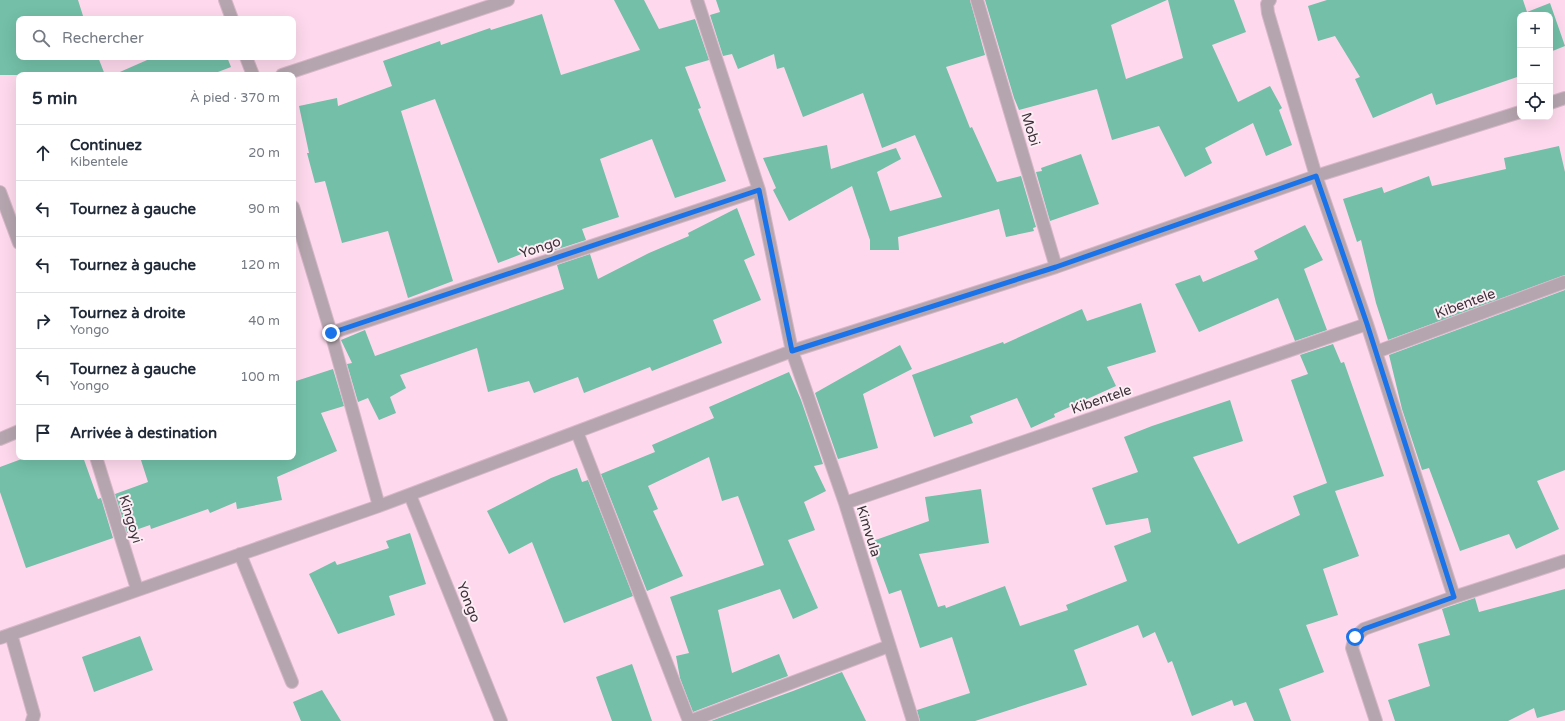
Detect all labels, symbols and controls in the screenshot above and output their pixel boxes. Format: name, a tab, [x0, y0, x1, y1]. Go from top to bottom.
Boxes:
map controls	[1517, 12, 1553, 120]
button: +	[1517, 12, 1553, 48]
search box	[16, 16, 296, 60]
icon: search	[30, 27, 52, 49]
text: Rechercher	[62, 29, 144, 47]
button: −	[1517, 48, 1553, 84]
button: locate	[1517, 84, 1553, 120]
text: 5 min	[32, 88, 77, 109]
text: À pied · 370 m	[190, 90, 280, 106]
street label: Mobi	[1017, 110, 1044, 148]
text: Continuez	[70, 136, 142, 154]
icon: ahead	[32, 142, 54, 164]
text: 20 m	[248, 145, 280, 161]
text: Kibentele	[70, 154, 128, 170]
icon: left	[32, 198, 54, 220]
text: Tournez à gauche	[70, 200, 196, 218]
text: 90 m	[248, 201, 280, 217]
street label: Yongo	[517, 233, 563, 262]
icon: left	[32, 254, 54, 276]
text: Tournez à gauche	[70, 256, 196, 274]
text: 120 m	[240, 257, 280, 273]
street label: Kibentele	[1433, 285, 1498, 322]
text: Tournez à droite	[70, 304, 185, 322]
icon: right	[32, 310, 54, 332]
text: 40 m	[248, 313, 280, 329]
text: Yongo	[70, 322, 109, 338]
route end	[322, 324, 340, 342]
text: Tournez à gauche	[70, 360, 196, 378]
icon: left	[32, 366, 54, 388]
text: 100 m	[240, 369, 280, 385]
text: Yongo	[70, 378, 109, 394]
street label: Kibentele	[1069, 381, 1134, 418]
icon: arrive	[32, 422, 54, 444]
text: Arrivée à destination	[70, 424, 217, 442]
street label: Kingoyi	[115, 493, 146, 545]
street label: Kimvula	[853, 503, 884, 559]
street label: Yongo	[453, 579, 484, 625]
route start	[1346, 628, 1364, 646]

